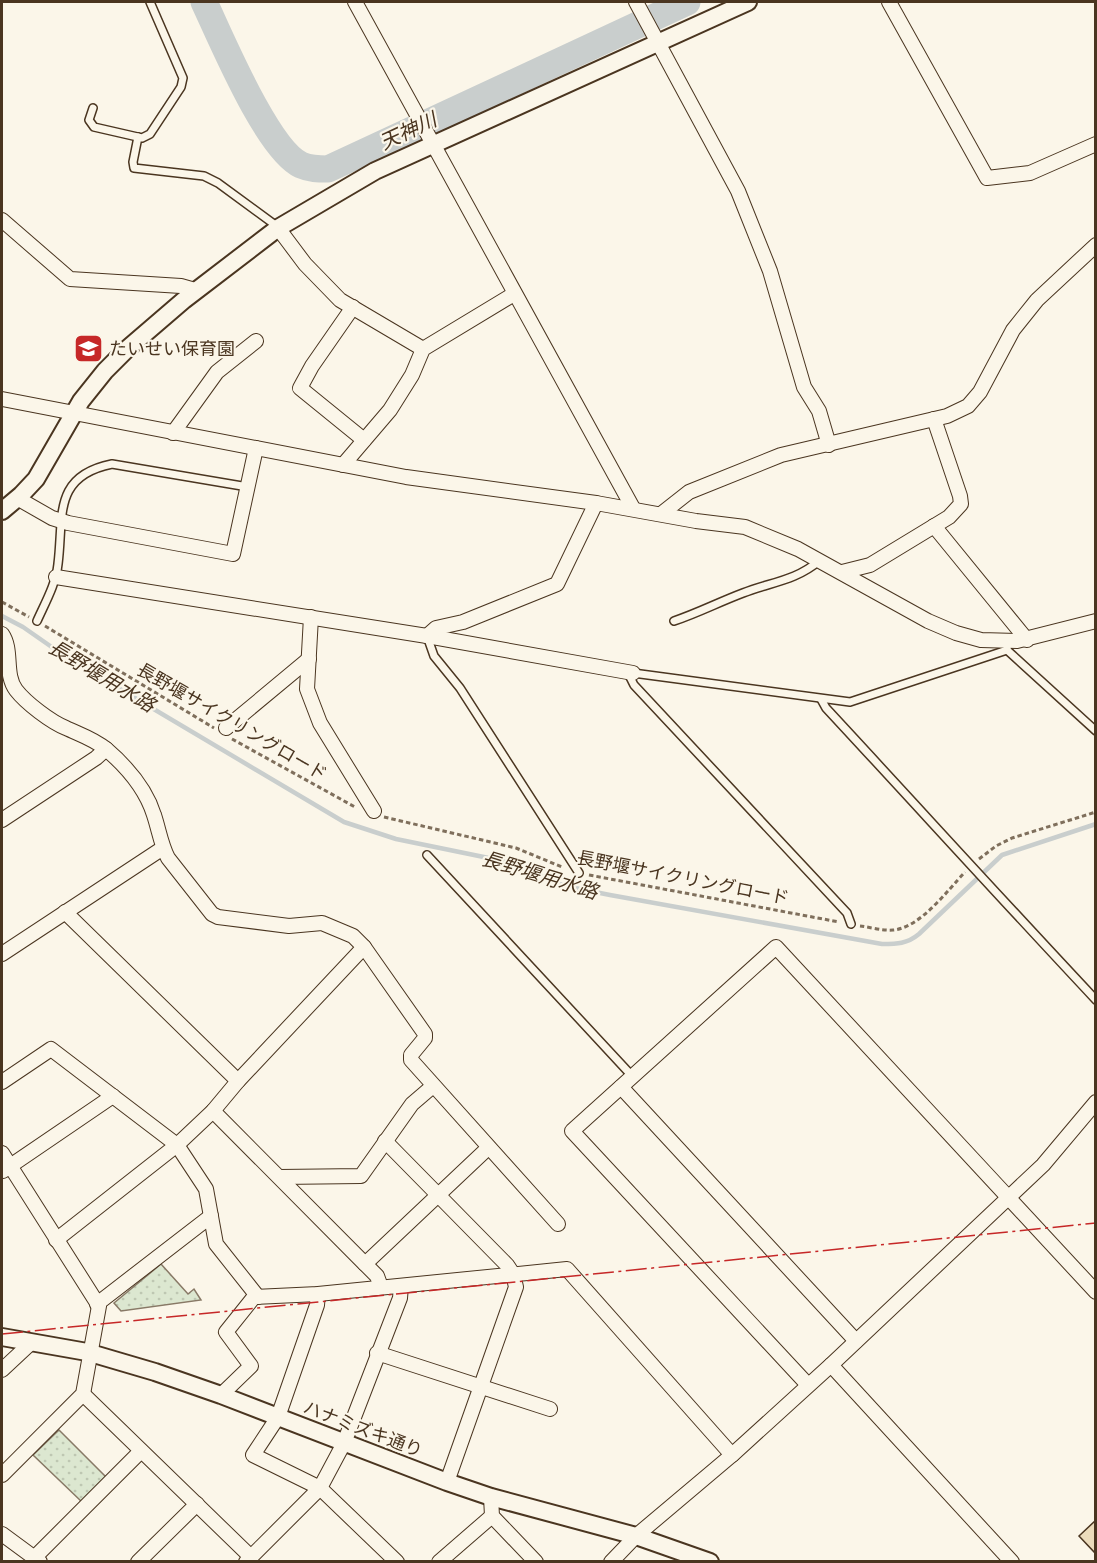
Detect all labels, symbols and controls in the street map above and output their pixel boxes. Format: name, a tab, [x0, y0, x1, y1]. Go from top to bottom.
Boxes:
water label: 天神川	[375, 105, 442, 155]
school or university icon: たいせい保育園	[72, 333, 104, 365]
place label: たいせい保育園	[109, 337, 235, 360]
water label: 長野堰用水路	[44, 633, 162, 719]
street label: 長野堰サイクリングロード	[133, 658, 331, 785]
water label: 長野堰用水路	[479, 844, 603, 906]
street label: 長野堰サイクリングロード	[575, 846, 791, 909]
street label: ハナミズキ通り	[300, 1395, 426, 1462]

